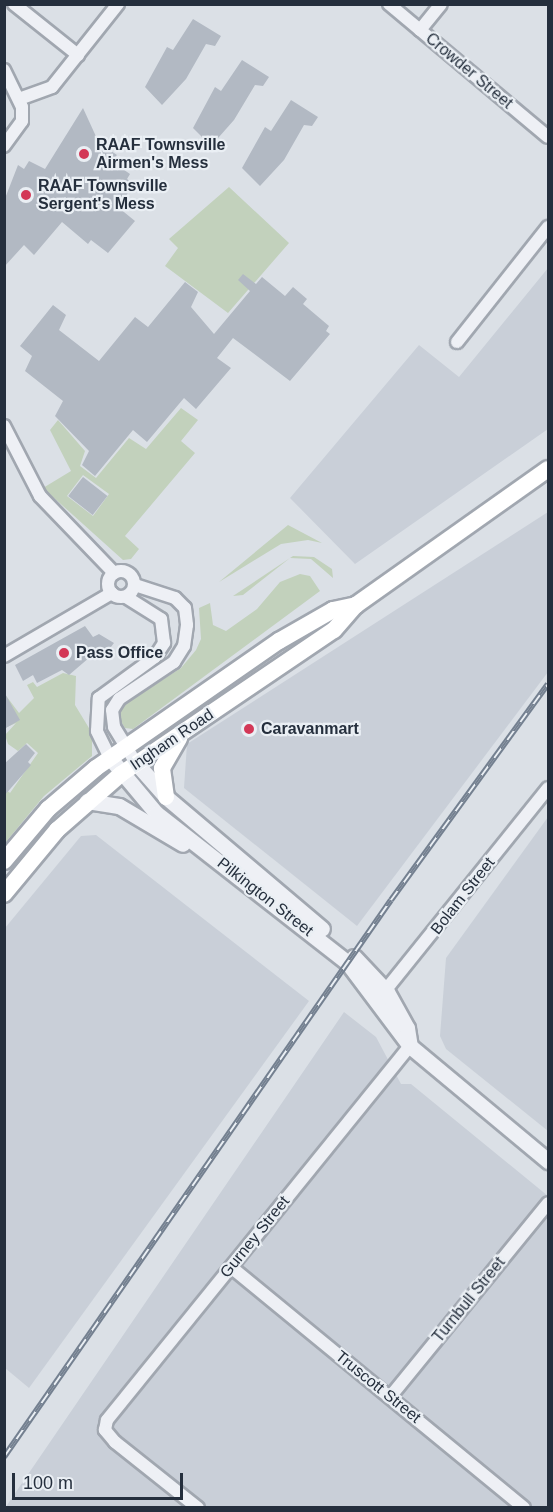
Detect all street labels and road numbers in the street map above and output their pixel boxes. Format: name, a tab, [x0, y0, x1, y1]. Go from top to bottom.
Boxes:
street label: Crowder Street	[422, 29, 516, 113]
street label: Ingham Road	[127, 705, 217, 775]
street label: Pilkington Street	[213, 854, 317, 940]
street label: Bolam Street	[427, 854, 499, 938]
street label: Gurney Street	[216, 1192, 294, 1282]
street label: Turnbull Street	[429, 1253, 509, 1347]
street label: Truscott Street	[331, 1347, 425, 1427]

